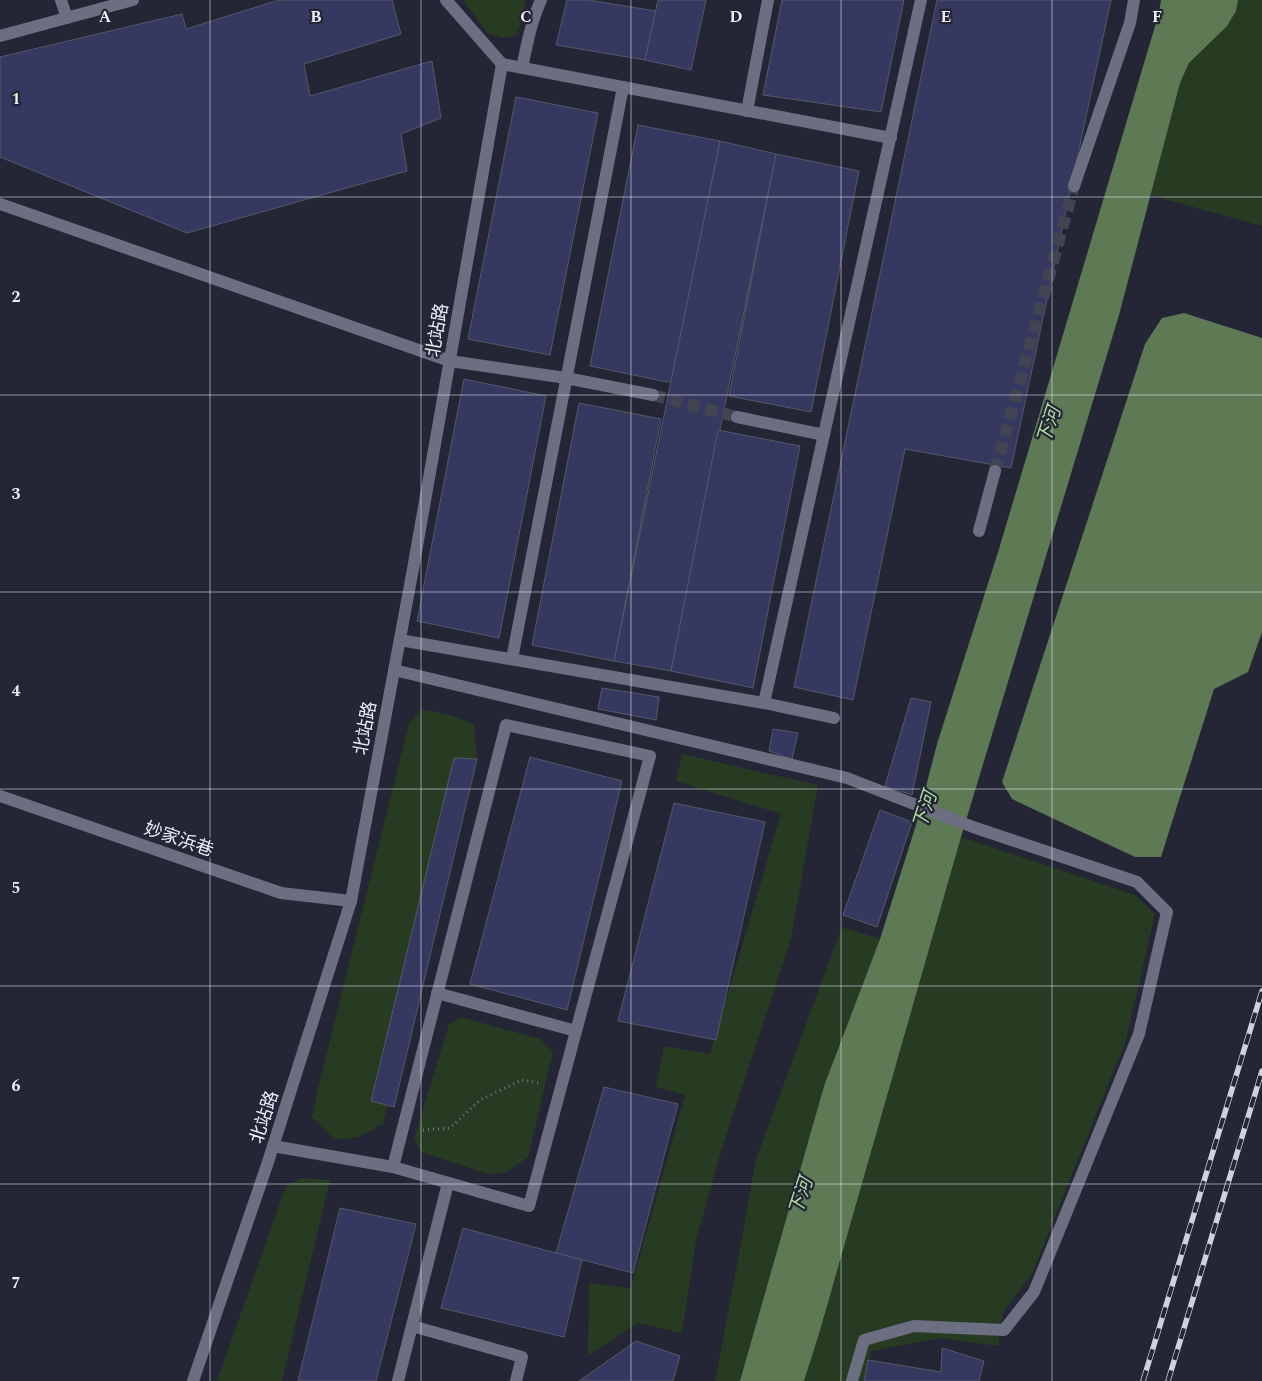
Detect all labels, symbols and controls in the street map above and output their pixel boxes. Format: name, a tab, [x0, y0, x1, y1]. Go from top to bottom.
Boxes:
text: A	[99, 5, 112, 29]
text: B	[310, 5, 322, 29]
text: C	[520, 5, 532, 29]
text: D	[730, 5, 743, 29]
text: E	[941, 5, 951, 29]
text: F	[1152, 5, 1162, 29]
text: 1	[12, 87, 20, 111]
text: 2	[12, 285, 21, 309]
street label: 北站路	[420, 301, 455, 359]
water label: 下河	[1030, 399, 1070, 448]
text: 3	[12, 482, 21, 506]
text: 4	[12, 679, 21, 703]
street label: 北站路	[347, 699, 384, 757]
water label: 下河	[906, 784, 946, 833]
street label: 妙家浜巷	[140, 815, 217, 864]
text: 5	[12, 876, 20, 900]
text: 6	[12, 1074, 21, 1098]
street label: 北站路	[243, 1087, 286, 1147]
water label: 下河	[782, 1170, 822, 1219]
text: 7	[12, 1271, 21, 1295]

